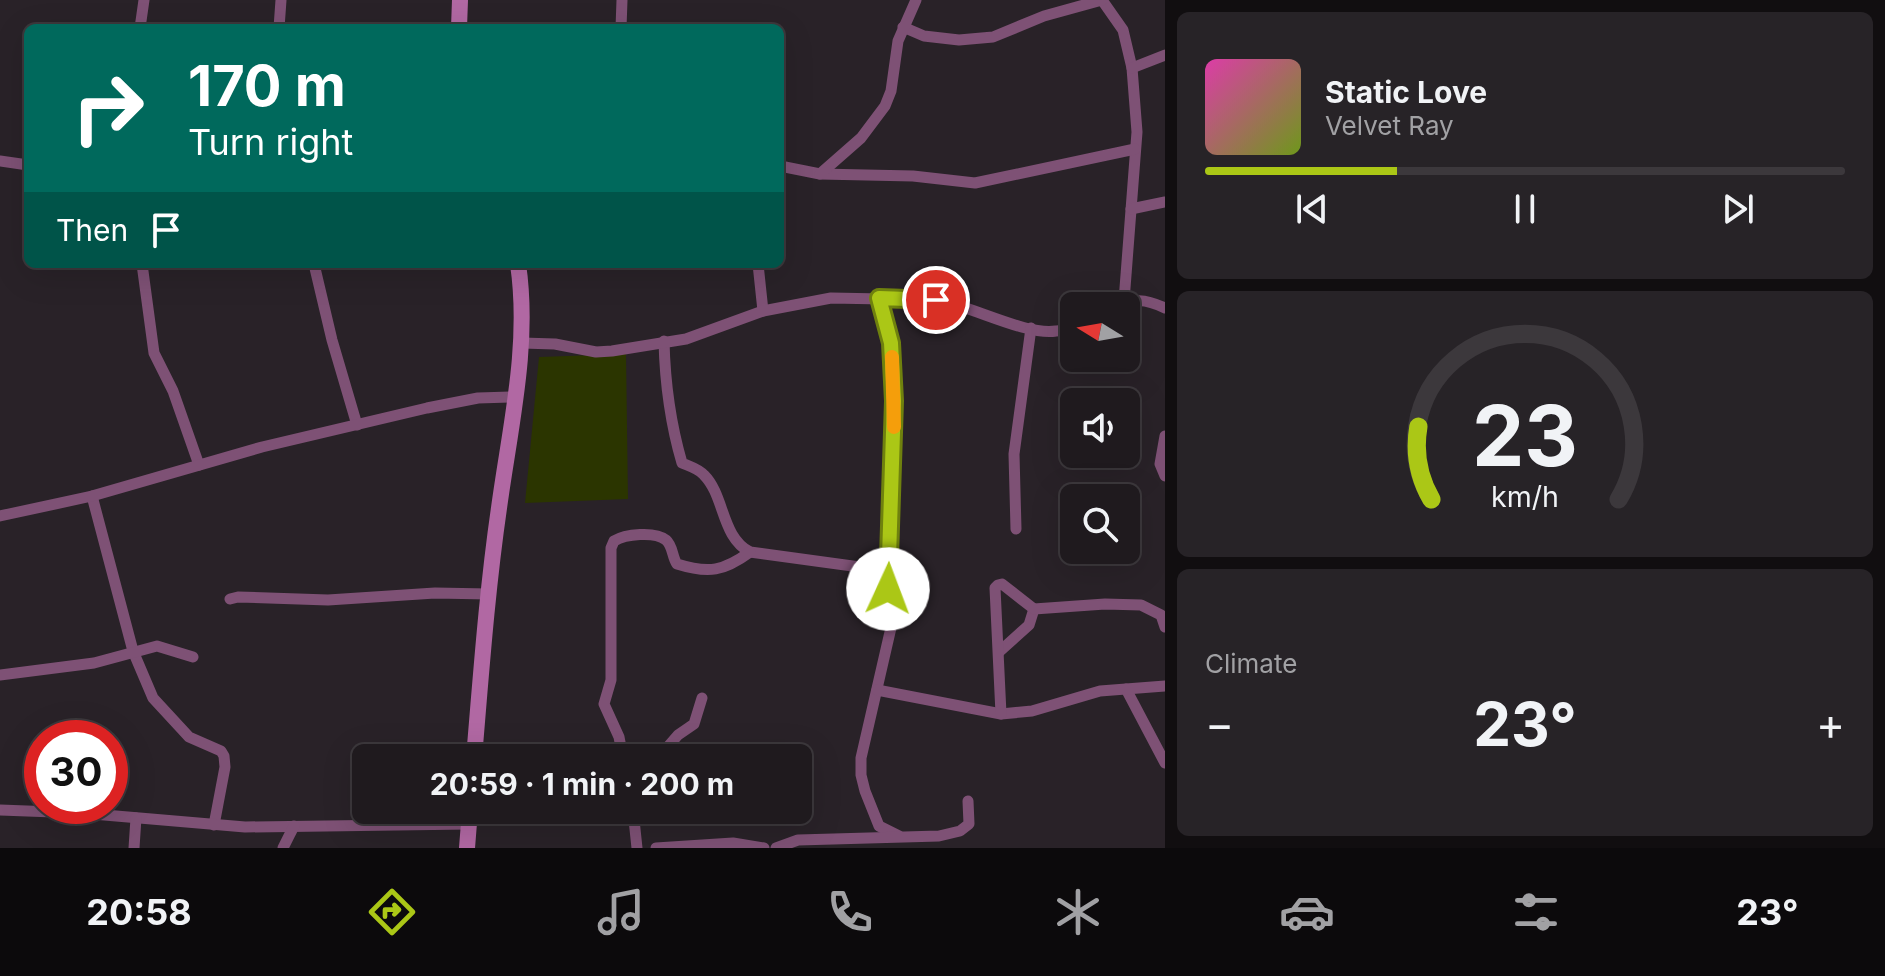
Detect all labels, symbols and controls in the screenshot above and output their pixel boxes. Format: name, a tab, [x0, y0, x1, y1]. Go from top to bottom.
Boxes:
text: 170 m	[188, 52, 346, 120]
icon: right	[56, 56, 160, 160]
text: Static Love	[1325, 74, 1487, 110]
text: Velvet Ray	[1325, 110, 1454, 141]
text: Turn right	[188, 120, 353, 164]
icon: previous	[1290, 187, 1334, 231]
icon: pause	[1503, 187, 1547, 231]
icon: next	[1716, 187, 1760, 231]
icon: arrive	[144, 208, 188, 252]
text: Then	[56, 212, 128, 248]
pin	[902, 266, 970, 334]
icon: arrive	[914, 278, 958, 322]
north arrow	[1060, 292, 1140, 372]
map controls	[1060, 292, 1140, 564]
text: 23	[1472, 385, 1578, 486]
button: sound	[1060, 388, 1140, 468]
text: km/h	[1491, 479, 1559, 514]
button: search	[1060, 484, 1140, 564]
position arrow	[846, 547, 930, 631]
text: Climate	[1205, 648, 1297, 679]
text: 23°	[1473, 688, 1577, 760]
text: −	[1205, 697, 1234, 751]
text: +	[1816, 697, 1845, 751]
speed limit sign: 30	[24, 720, 128, 824]
text: 20:59 · 1 min · 200 m	[430, 766, 734, 802]
icon: directions	[364, 884, 420, 940]
icon: music	[593, 884, 649, 940]
icon: phone	[822, 884, 878, 940]
icon: climate	[1050, 884, 1106, 940]
icon: car	[1279, 884, 1335, 940]
icon: filters	[1508, 884, 1564, 940]
text: 20:58	[86, 890, 192, 934]
text: 23°	[1736, 890, 1799, 934]

